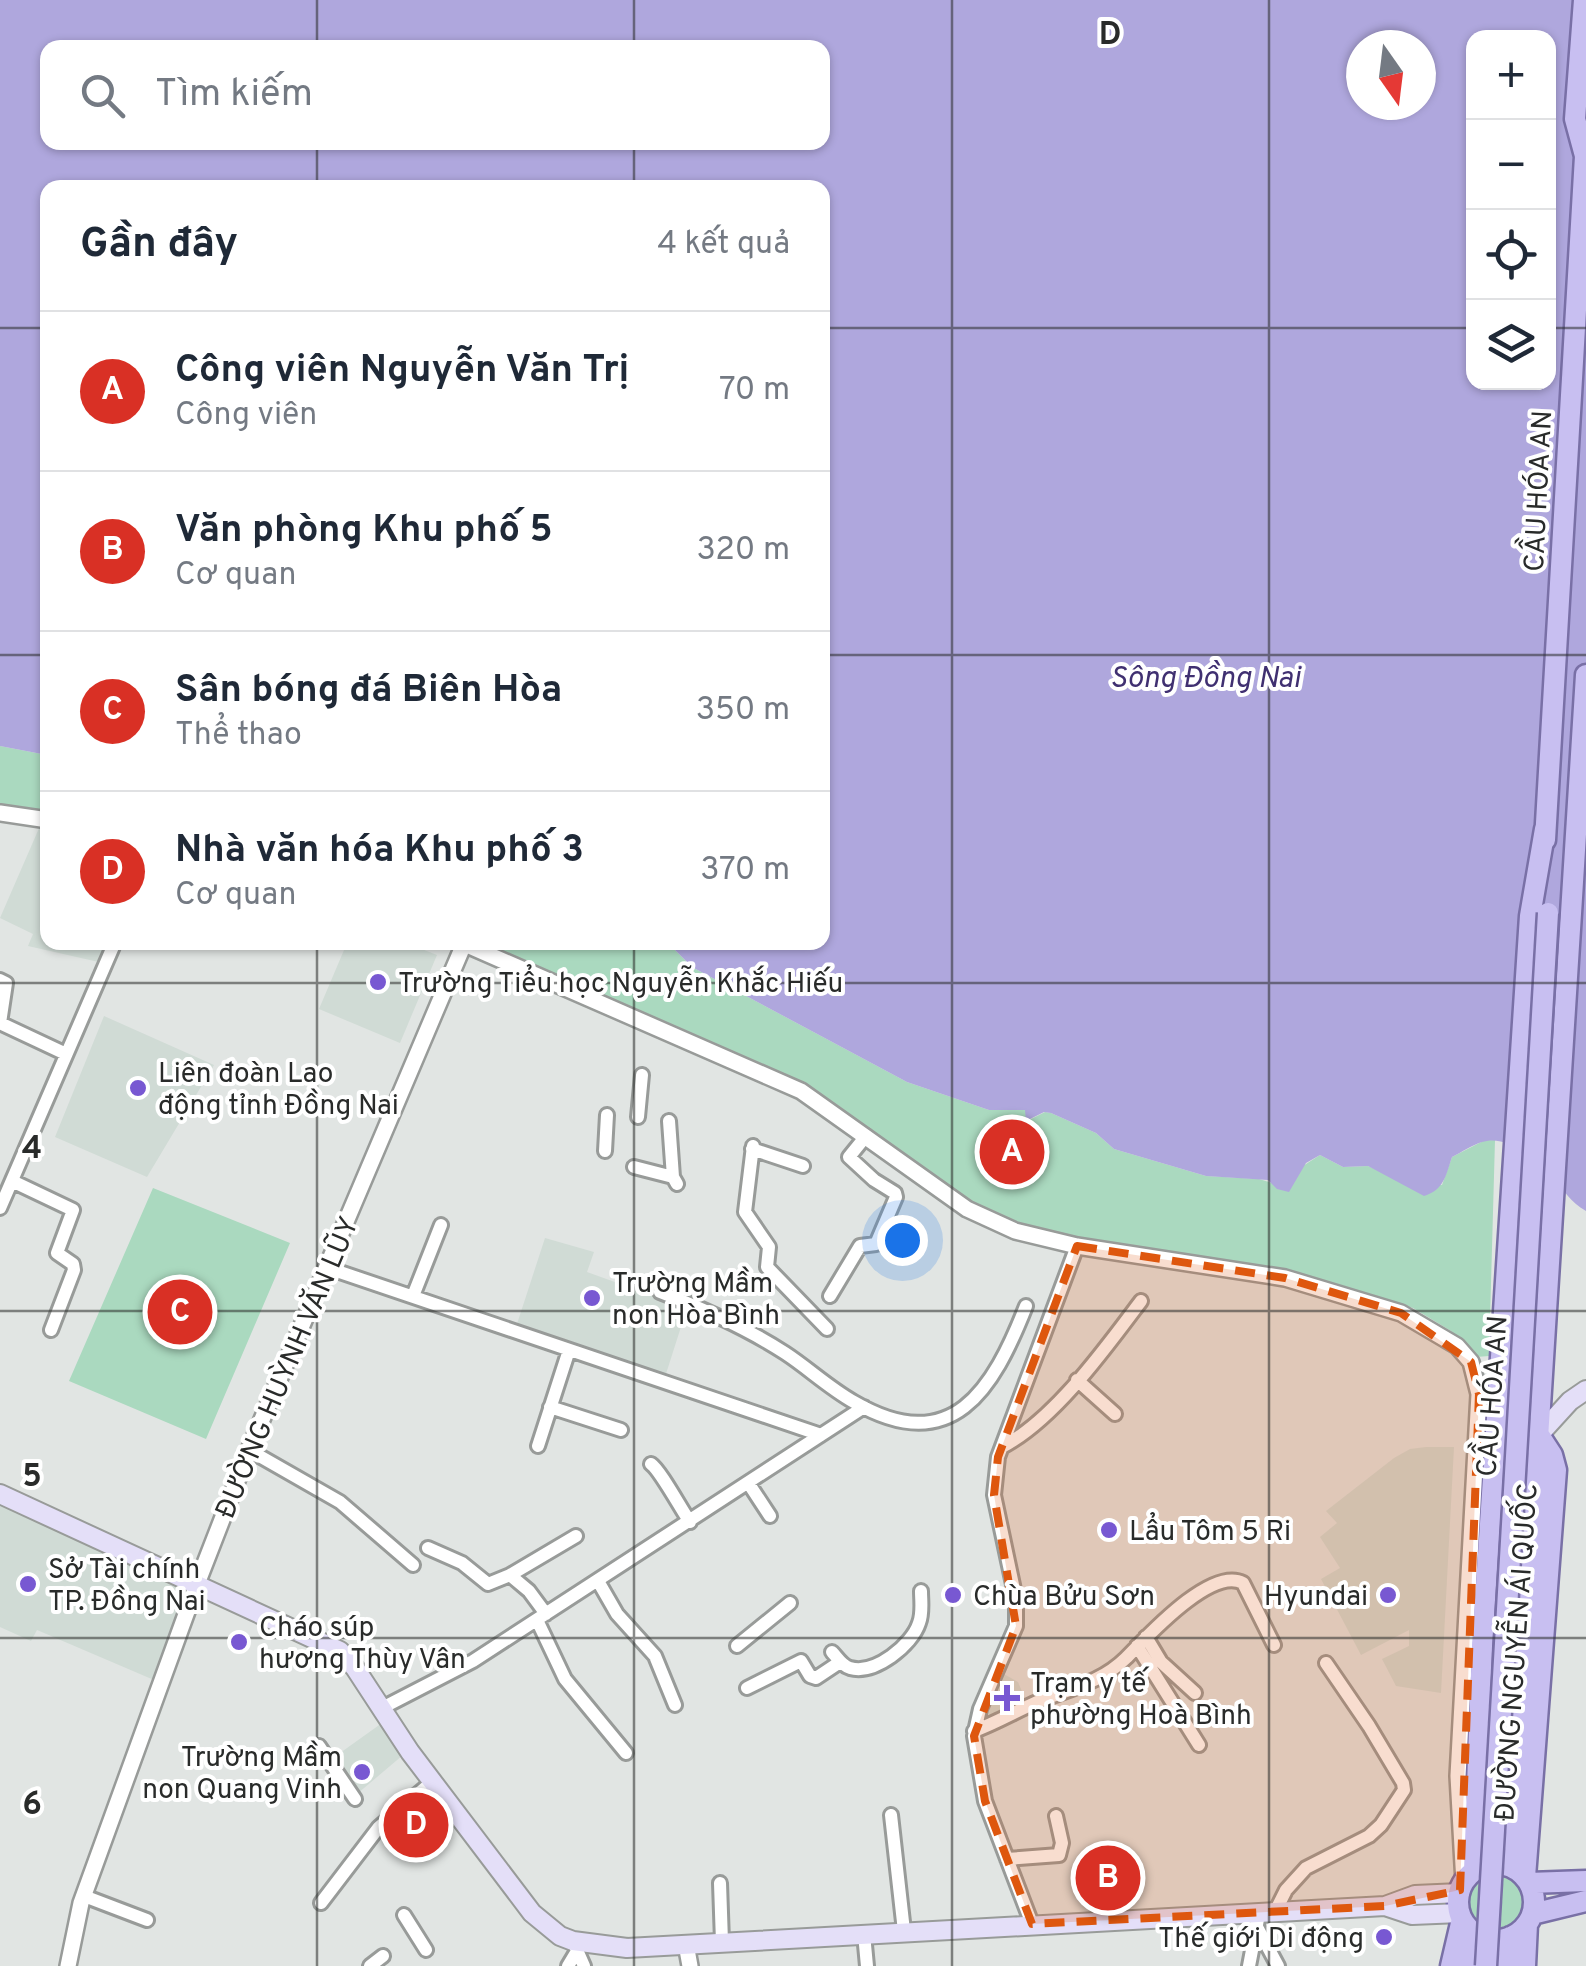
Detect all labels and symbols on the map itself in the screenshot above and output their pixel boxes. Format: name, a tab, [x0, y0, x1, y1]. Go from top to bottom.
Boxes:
text: D	[1099, 16, 1121, 56]
north arrow	[1346, 30, 1436, 120]
street label: CẦU HÓA AN	[1512, 409, 1562, 573]
water label: Sông Đồng Nai	[1110, 659, 1302, 698]
place label: Trường Tiểu học Nguyễn Khắc Hiếu	[398, 964, 843, 1003]
marker: Trường Tiểu học Nguyễn Khắc Hiếu	[367, 971, 389, 993]
place label: Liên đoàn Lao động tỉnh Đồng Nai	[158, 1057, 399, 1125]
marker: Liên đoàn Lao động tỉnh Đồng Nai	[127, 1077, 149, 1099]
pin: A	[980, 1114, 1044, 1190]
text: 4	[22, 1130, 42, 1170]
street label: ĐƯỜNG HUỲNH VĂN LŨY	[207, 1211, 369, 1524]
your location	[877, 1215, 928, 1266]
place label: Trường Mầm non Hòa Bình	[612, 1266, 780, 1335]
pin: C	[148, 1274, 212, 1350]
marker: Trường Mầm non Hòa Bình	[581, 1287, 603, 1309]
street label: CẦU HÓA AN	[1464, 1314, 1518, 1478]
text: 5	[22, 1458, 42, 1498]
street label: ĐƯỜNG NGUYỄN ÁI QUỐC	[1481, 1481, 1548, 1823]
place label: Lẩu Tôm 5 Ri	[1129, 1512, 1291, 1551]
marker: Lẩu Tôm 5 Ri	[1098, 1519, 1120, 1541]
place label: Sở Tài chính TP. Đồng Nai	[48, 1553, 206, 1621]
marker: Sở Tài chính TP. Đồng Nai	[17, 1573, 39, 1595]
place label: Chùa Bửu Sơn	[973, 1580, 1155, 1616]
place label: Hyundai	[1264, 1580, 1368, 1616]
marker: Chùa Bửu Sơn	[942, 1584, 964, 1606]
marker: Hyundai	[1377, 1584, 1399, 1606]
place label: Cháo súp hương Thùy Vân	[259, 1611, 466, 1679]
marker: Cháo súp hương Thùy Vân	[228, 1631, 250, 1653]
place label: Trạm y tế phường Hoà Bình	[1030, 1666, 1252, 1735]
marker: Trạm y tế phường Hoà Bình	[994, 1685, 1020, 1711]
place label: Trường Mầm non Quang Vinh	[142, 1740, 342, 1809]
marker: Trường Mầm non Quang Vinh	[351, 1761, 373, 1783]
text: 6	[22, 1786, 42, 1826]
pin: D	[384, 1788, 448, 1862]
pin: B	[1076, 1840, 1140, 1916]
place label: Thế giới Di động	[1158, 1921, 1364, 1958]
marker: Thế giới Di động	[1373, 1926, 1395, 1948]

